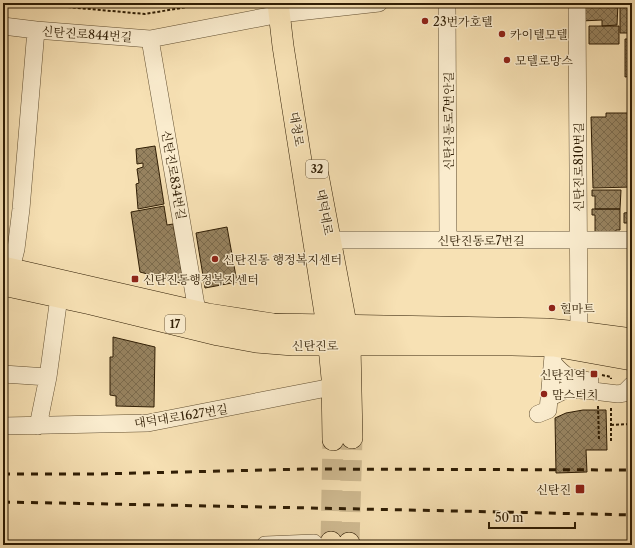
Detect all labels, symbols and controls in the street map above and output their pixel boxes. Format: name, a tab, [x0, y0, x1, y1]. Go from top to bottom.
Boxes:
place label: 23번가호텔	[433, 14, 493, 29]
marker: 23번가호텔	[420, 16, 430, 26]
street label: 신탄진로844번길	[41, 23, 133, 45]
place label: 카이텔모텔	[510, 27, 568, 42]
marker: 카이텔모텔	[497, 29, 507, 39]
place label: 모텔로망스	[515, 53, 573, 68]
marker: 모텔로망스	[502, 55, 512, 65]
street label: 신탄진동로7번안길	[441, 72, 456, 170]
street label: 대청로	[287, 111, 307, 148]
street label: 신탄진로810번길	[571, 122, 586, 212]
street label: 신탄진로834번길	[159, 129, 189, 221]
road number: 32	[306, 160, 328, 178]
street label: 대덕대로	[314, 188, 336, 237]
street label: 신탄진동로7번길	[437, 233, 525, 248]
place label: 신탄진동 행정복지센터	[223, 252, 342, 267]
marker: 신탄진동 행정복지센터	[210, 254, 220, 264]
place label: 신탄진동행정복지센터	[143, 272, 259, 287]
marker: 신탄진동행정복지센터	[130, 274, 140, 284]
place label: 힐마트	[560, 301, 595, 316]
marker: 힐마트	[547, 303, 557, 313]
road number: 17	[165, 315, 185, 333]
street label: 신탄진로	[292, 338, 339, 353]
place label: 신탄진역	[540, 367, 586, 382]
marker: 신탄진역	[589, 369, 599, 379]
place label: 맘스터치	[552, 387, 598, 402]
marker: 맘스터치	[539, 389, 549, 399]
street label: 대덕대로1627번길	[133, 401, 229, 431]
place label: 신탄진	[536, 482, 571, 497]
marker: 신탄진	[574, 483, 586, 495]
scale bar	[489, 504, 575, 530]
text: 50 m	[495, 510, 524, 525]

